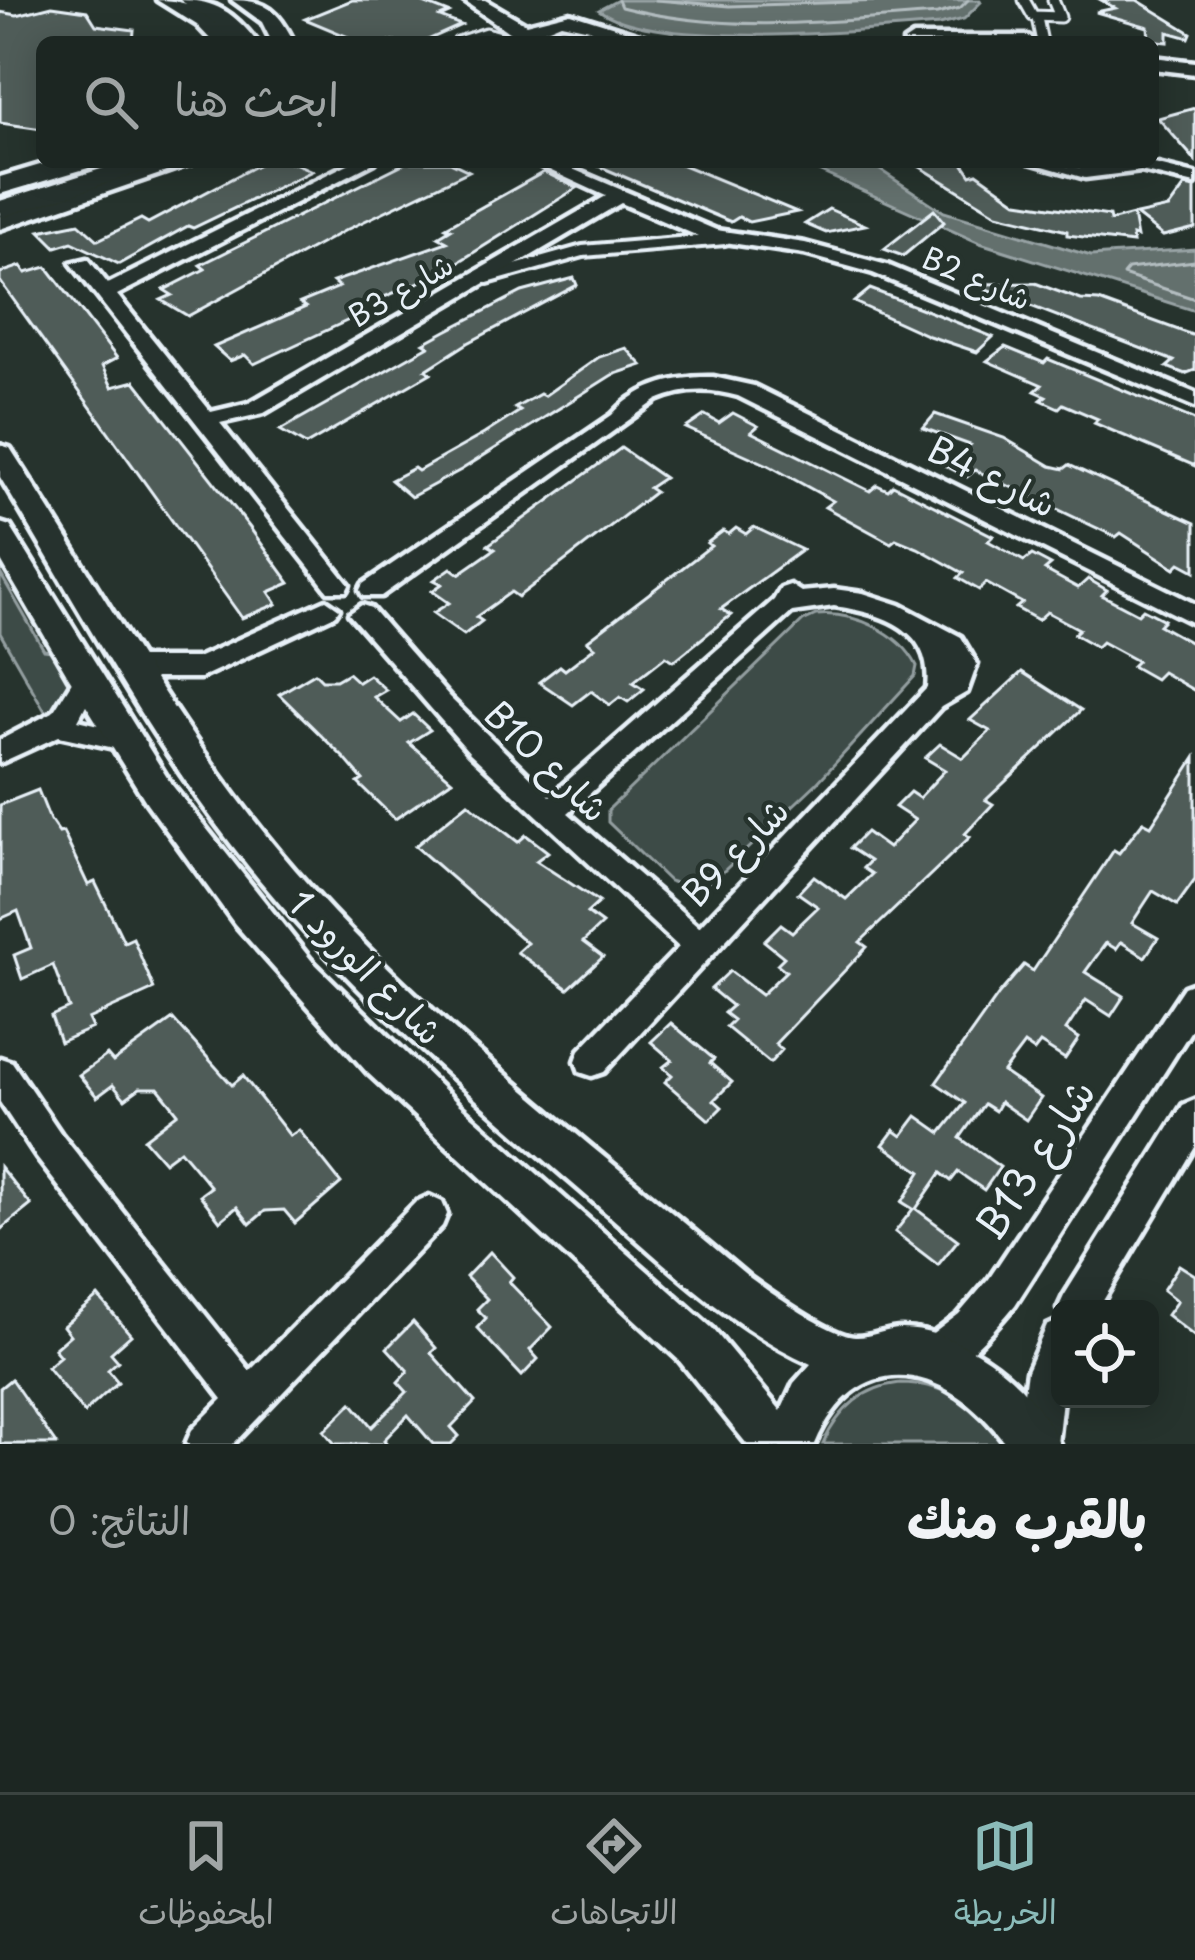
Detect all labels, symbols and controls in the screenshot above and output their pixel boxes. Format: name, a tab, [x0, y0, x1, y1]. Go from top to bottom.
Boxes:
search box	[36, 36, 1159, 168]
text: ابحث هنا	[174, 63, 339, 131]
icon: search	[78, 69, 144, 135]
street label: B2 شارع	[915, 234, 1038, 321]
street label: B3 شارع	[339, 241, 461, 338]
street label: B4 شارع	[919, 421, 1066, 530]
street label: B10 شارع	[473, 687, 623, 834]
street label: B9 شارع	[668, 784, 801, 919]
street label: شارع الورود 1	[276, 876, 457, 1057]
street label: B13 شارع	[957, 1064, 1110, 1252]
map controls	[1051, 1300, 1159, 1408]
button: locate	[1051, 1300, 1159, 1408]
text: بالقرب منك	[907, 1478, 1147, 1555]
text: النتائج: 0	[48, 1489, 190, 1548]
tab: المحفوظات	[138, 1813, 274, 1942]
tab: الاتجاهات	[550, 1813, 678, 1942]
tab: الخريطة	[954, 1813, 1057, 1942]

